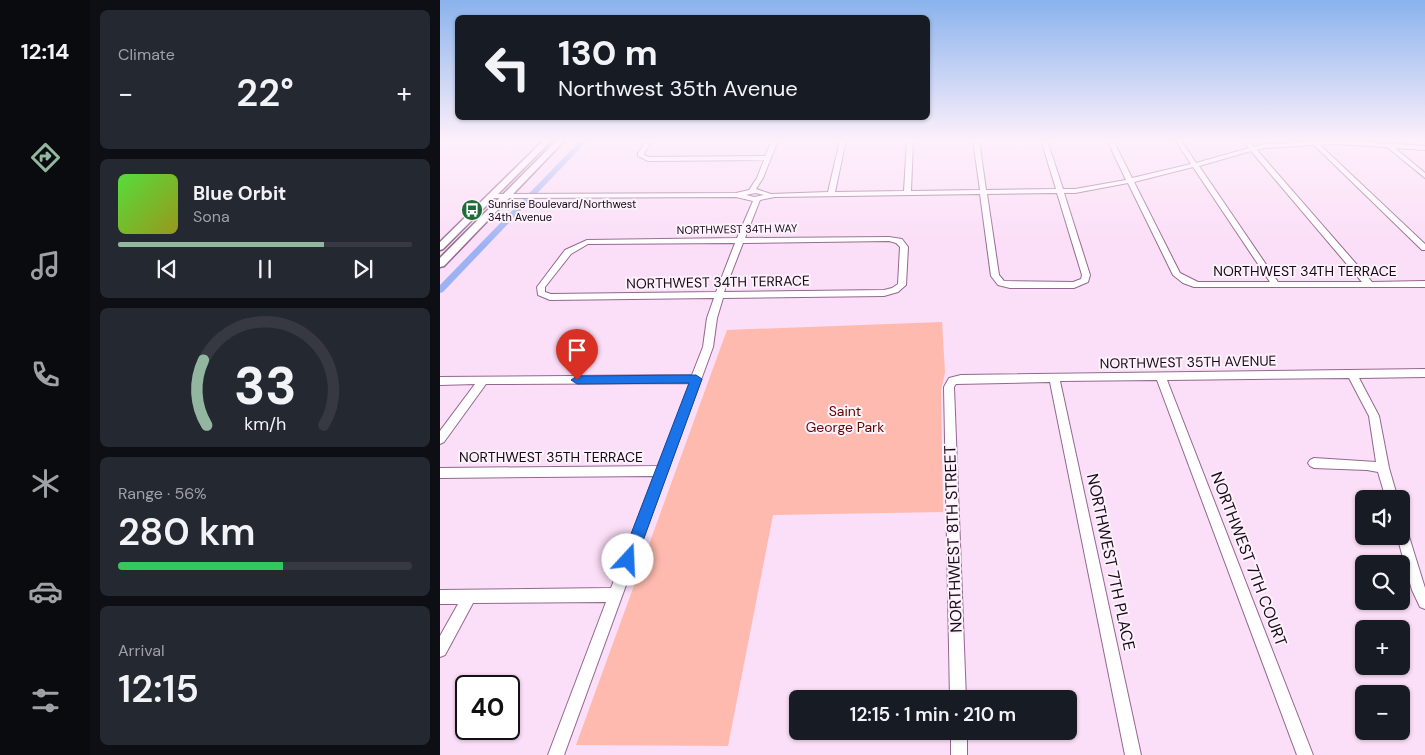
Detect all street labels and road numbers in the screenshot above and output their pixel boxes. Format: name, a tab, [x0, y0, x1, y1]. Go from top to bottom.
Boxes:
street label: NORTHWEST 34TH WAY	[677, 221, 798, 237]
street label: NORTHWEST 34TH TERRACE	[1213, 262, 1397, 280]
street label: NORTHWEST 34TH TERRACE	[626, 271, 810, 293]
street label: NORTHWEST 35TH AVENUE	[1099, 351, 1277, 373]
street label: NORTHWEST 8TH STREET	[939, 445, 967, 633]
street label: NORTHWEST 35TH TERRACE	[459, 448, 643, 466]
street label: NORTHWEST 7TH COURT	[1206, 469, 1292, 649]
street label: NORTHWEST 7TH PLACE	[1082, 472, 1140, 652]

